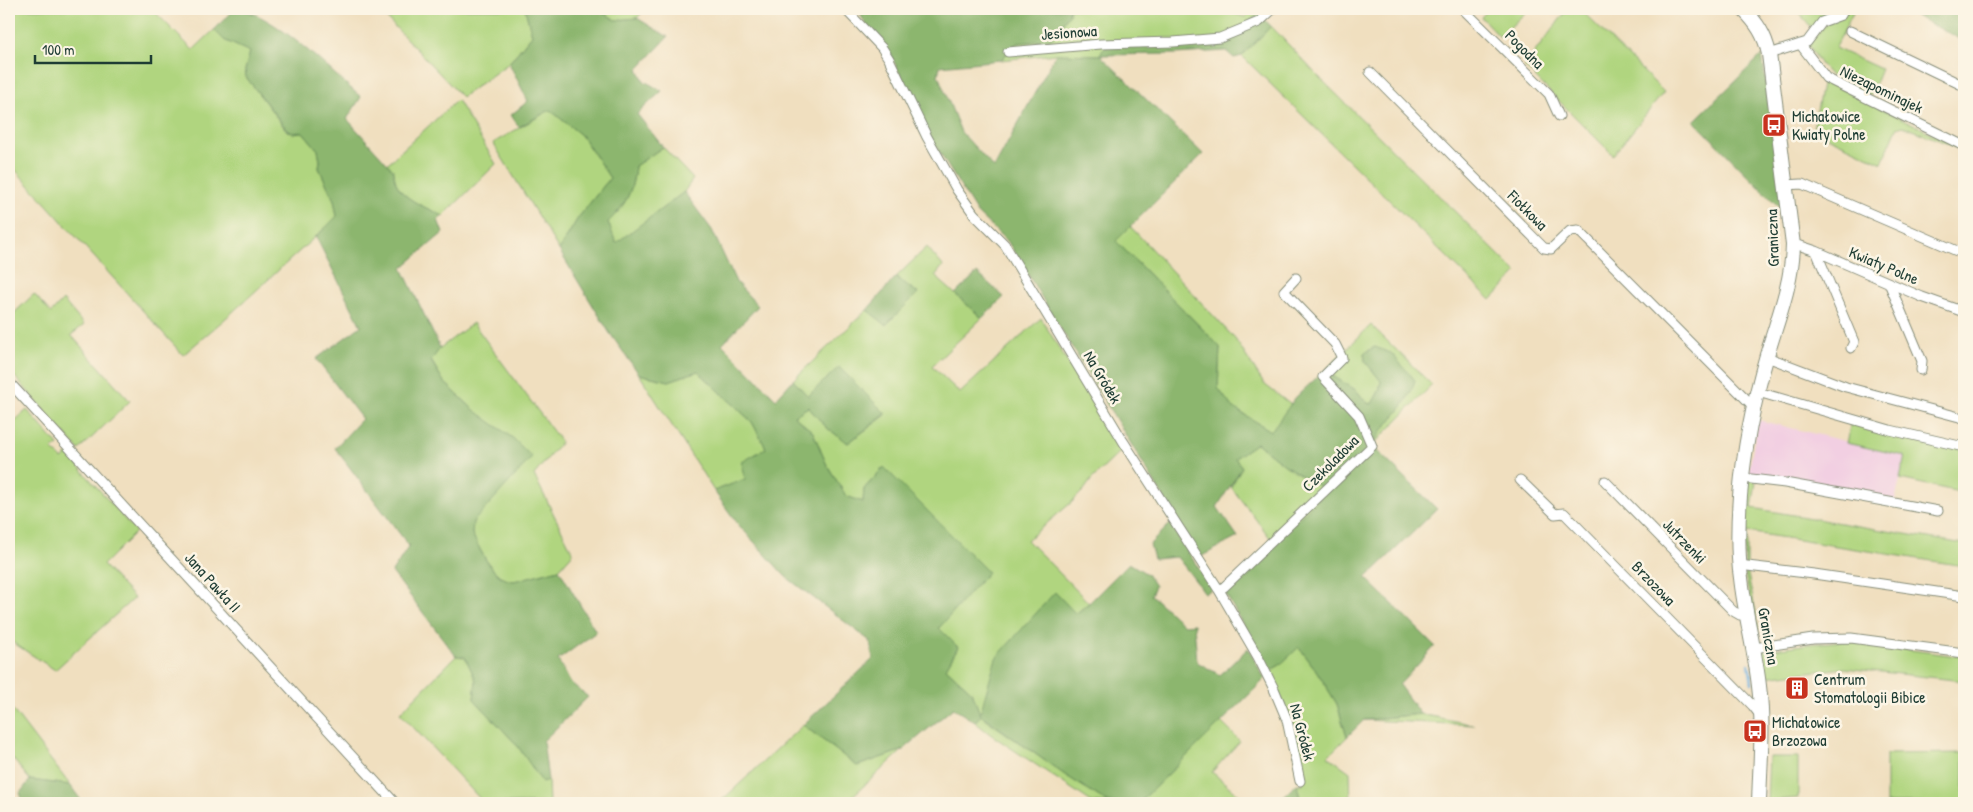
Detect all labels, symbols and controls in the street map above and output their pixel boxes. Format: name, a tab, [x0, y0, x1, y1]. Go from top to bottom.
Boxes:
street label: Jesionowa	[1040, 19, 1098, 45]
street label: Pogodna	[1500, 24, 1550, 74]
scale bar	[35, 32, 151, 64]
text: 100 m	[42, 39, 75, 60]
street label: Niezapominajek	[1837, 59, 1927, 119]
place label: Michałowice Kwiaty Polne	[1792, 105, 1866, 145]
bus stop icon: Michałowice Kwiaty Polne	[1761, 112, 1787, 138]
street label: Fiołkowa	[1502, 184, 1553, 235]
street label: Graniczna	[1760, 209, 1784, 267]
street label: Kwiaty Polne	[1846, 240, 1923, 290]
street label: Na Gródek	[1079, 346, 1128, 408]
street label: Czekoladowa	[1297, 430, 1363, 496]
street label: Jutrzenki	[1658, 514, 1712, 568]
street label: Jana Pawła II	[180, 547, 246, 617]
street label: Brzozowa	[1627, 556, 1681, 610]
street label: Graniczna	[1753, 606, 1785, 666]
place label: Centrum Stomatologii Bibice	[1814, 668, 1926, 708]
building icon: Centrum Stomatologii Bibice	[1784, 675, 1810, 701]
street label: Na Gródek	[1285, 701, 1321, 763]
place label: Michałowice Brzozowa	[1772, 711, 1841, 751]
bus stop icon: Michałowice Brzozowa	[1742, 718, 1768, 744]

